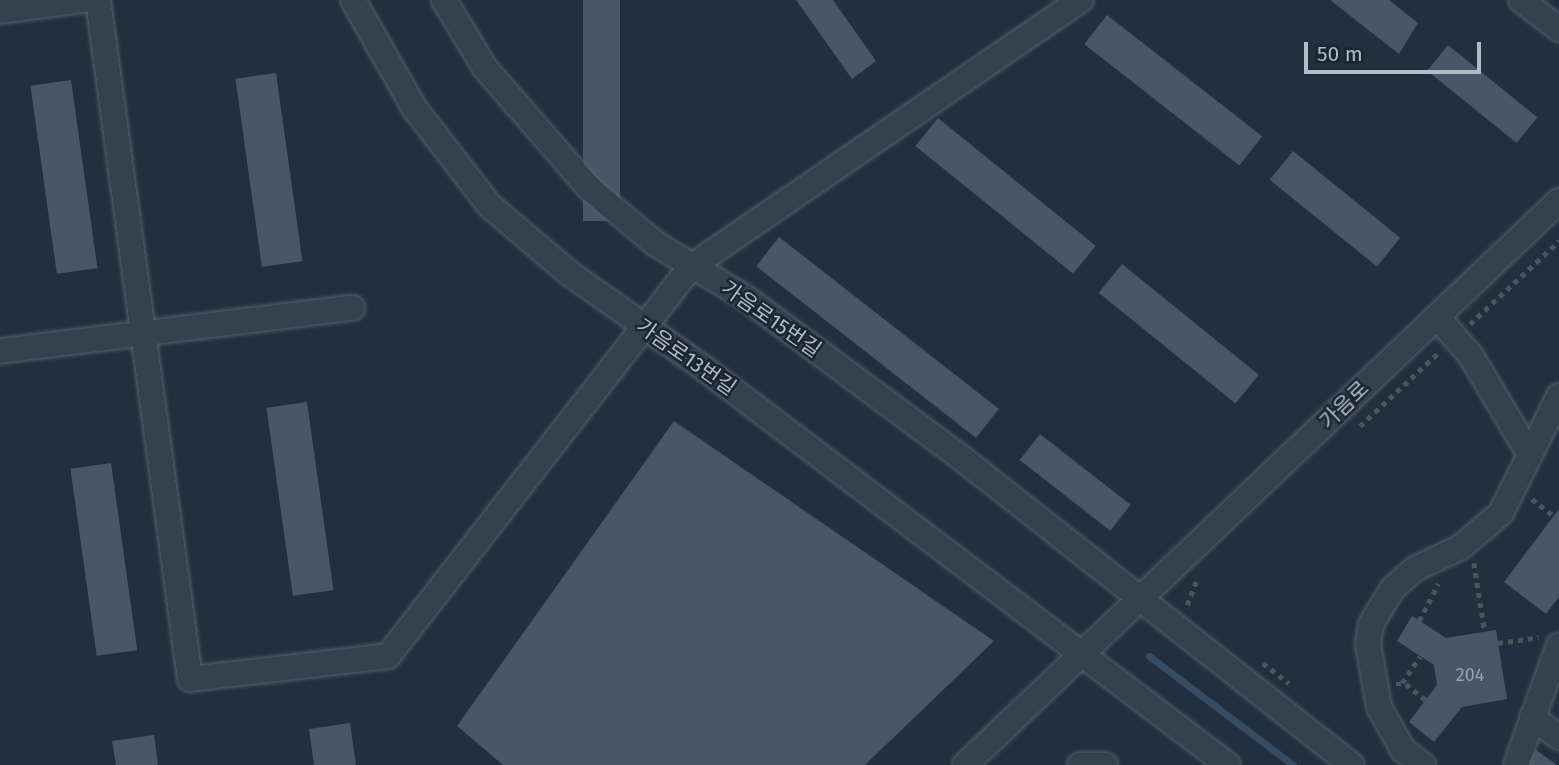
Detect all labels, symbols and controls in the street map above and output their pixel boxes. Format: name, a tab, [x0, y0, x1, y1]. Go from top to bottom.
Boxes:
scale bar	[1307, 28, 1484, 72]
text: 50 m	[1317, 41, 1363, 67]
street label: 가음로15번길	[716, 275, 826, 363]
street label: 가음로13번길	[631, 313, 741, 401]
street label: 가음로	[1314, 376, 1374, 434]
house number: 204	[1456, 664, 1484, 686]

